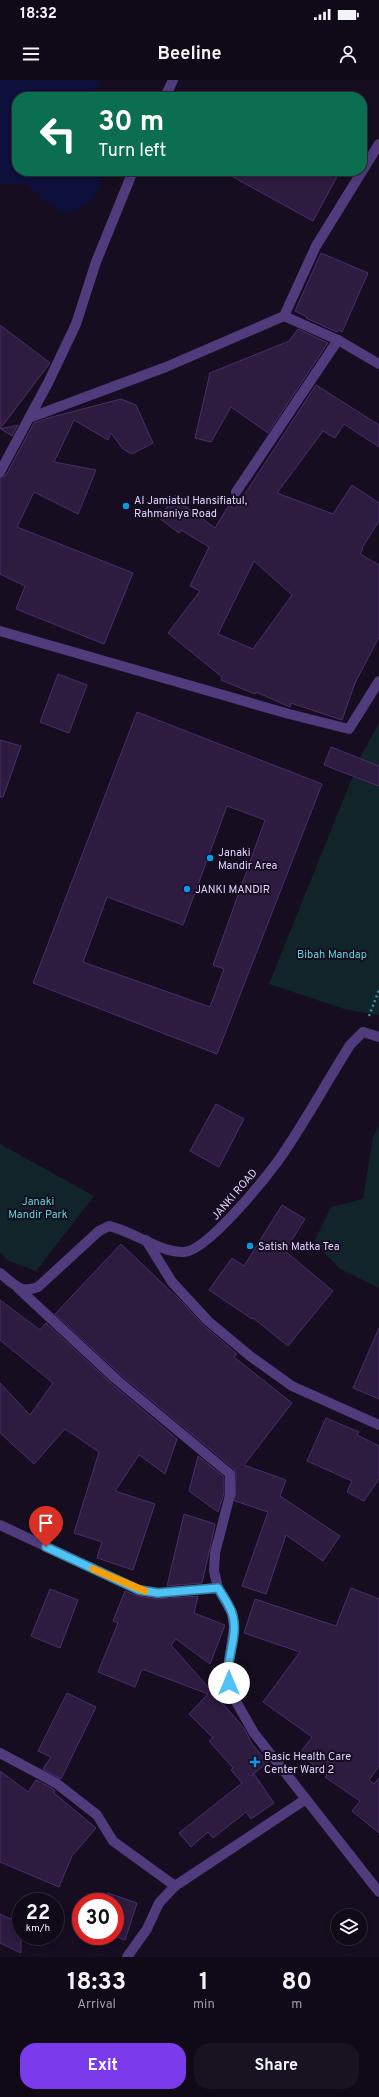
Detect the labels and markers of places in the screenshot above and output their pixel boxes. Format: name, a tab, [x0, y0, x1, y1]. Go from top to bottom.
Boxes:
place label: Al Jamiatul Hansifiatul, Rahmaniya Road	[134, 494, 248, 521]
marker: Al Jamiatul Hansifiatul, Rahmaniya Road	[121, 501, 131, 511]
place label: Janaki Mandir Area	[218, 846, 278, 873]
marker: Janaki Mandir Area	[205, 853, 215, 863]
place label: JANKI MANDIR	[195, 883, 270, 897]
marker: JANKI MANDIR	[182, 884, 192, 894]
place label: Satish Matka Tea	[258, 1240, 340, 1254]
marker: Satish Matka Tea	[245, 1241, 255, 1251]
pin	[29, 1506, 63, 1547]
place label: Basic Health Care Center Ward 2	[264, 1750, 351, 1777]
marker: Basic Health Care Center Ward 2	[249, 1756, 261, 1768]

